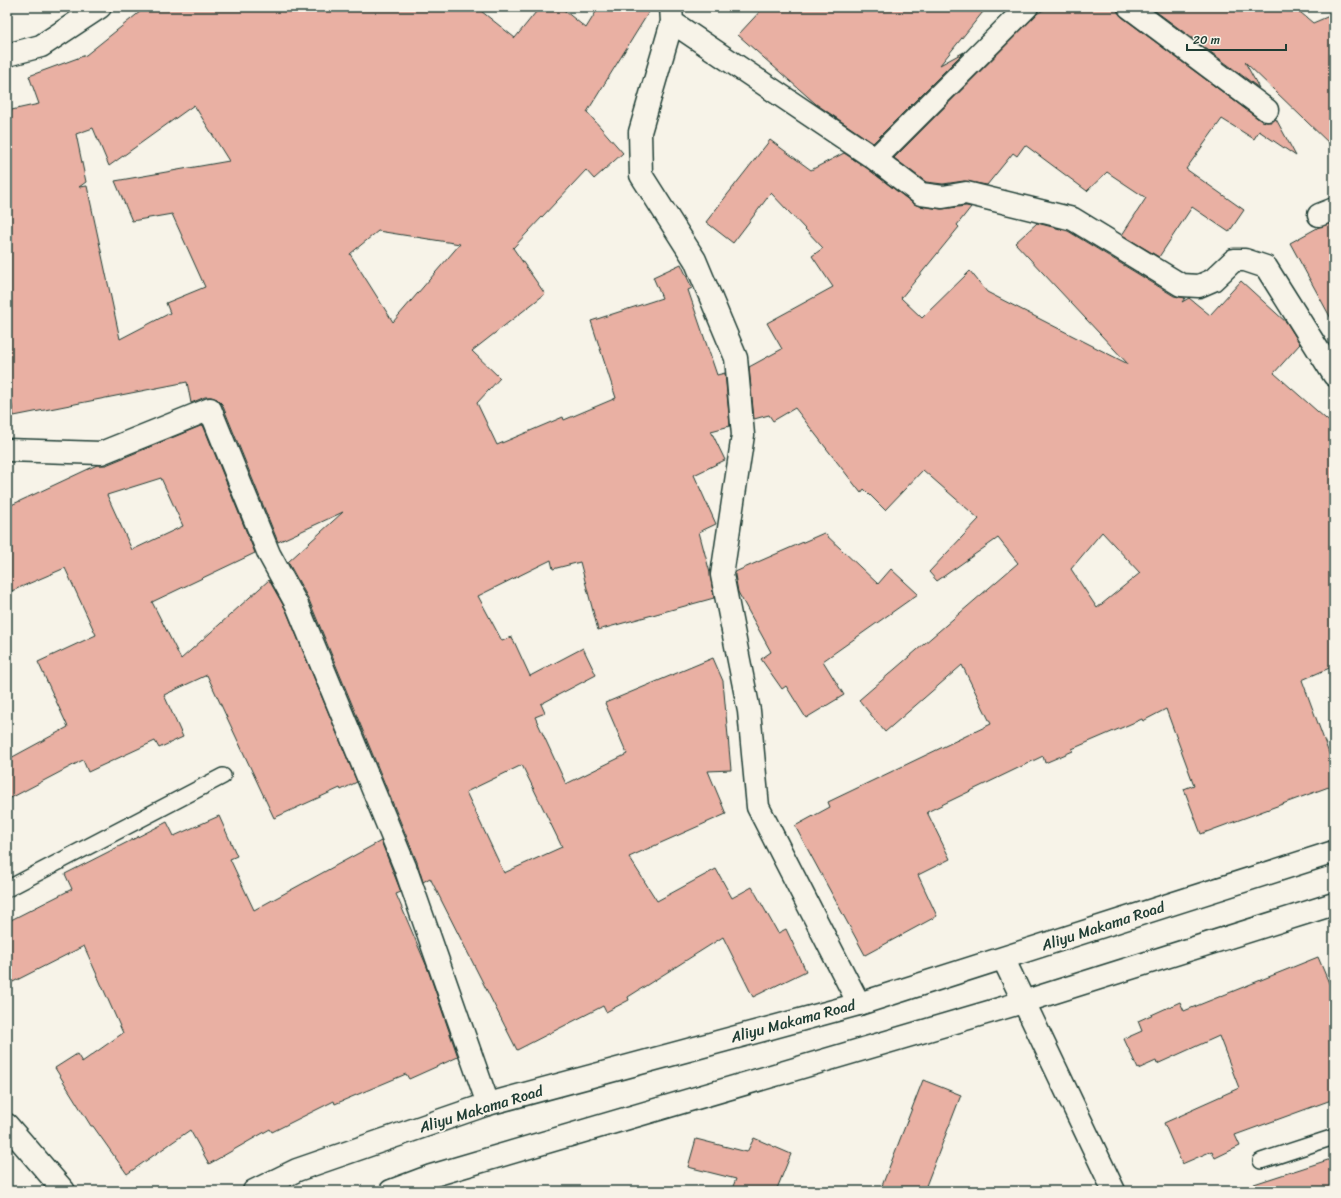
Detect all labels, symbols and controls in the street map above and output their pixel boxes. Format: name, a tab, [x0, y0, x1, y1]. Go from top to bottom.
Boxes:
scale bar	[1187, 26, 1286, 52]
text: 20 m	[1193, 29, 1220, 51]
street label: Aliyu Makama Road	[1037, 893, 1169, 958]
street label: Aliyu Makama Road	[727, 992, 859, 1050]
street label: Aliyu Makama Road	[415, 1078, 547, 1140]

